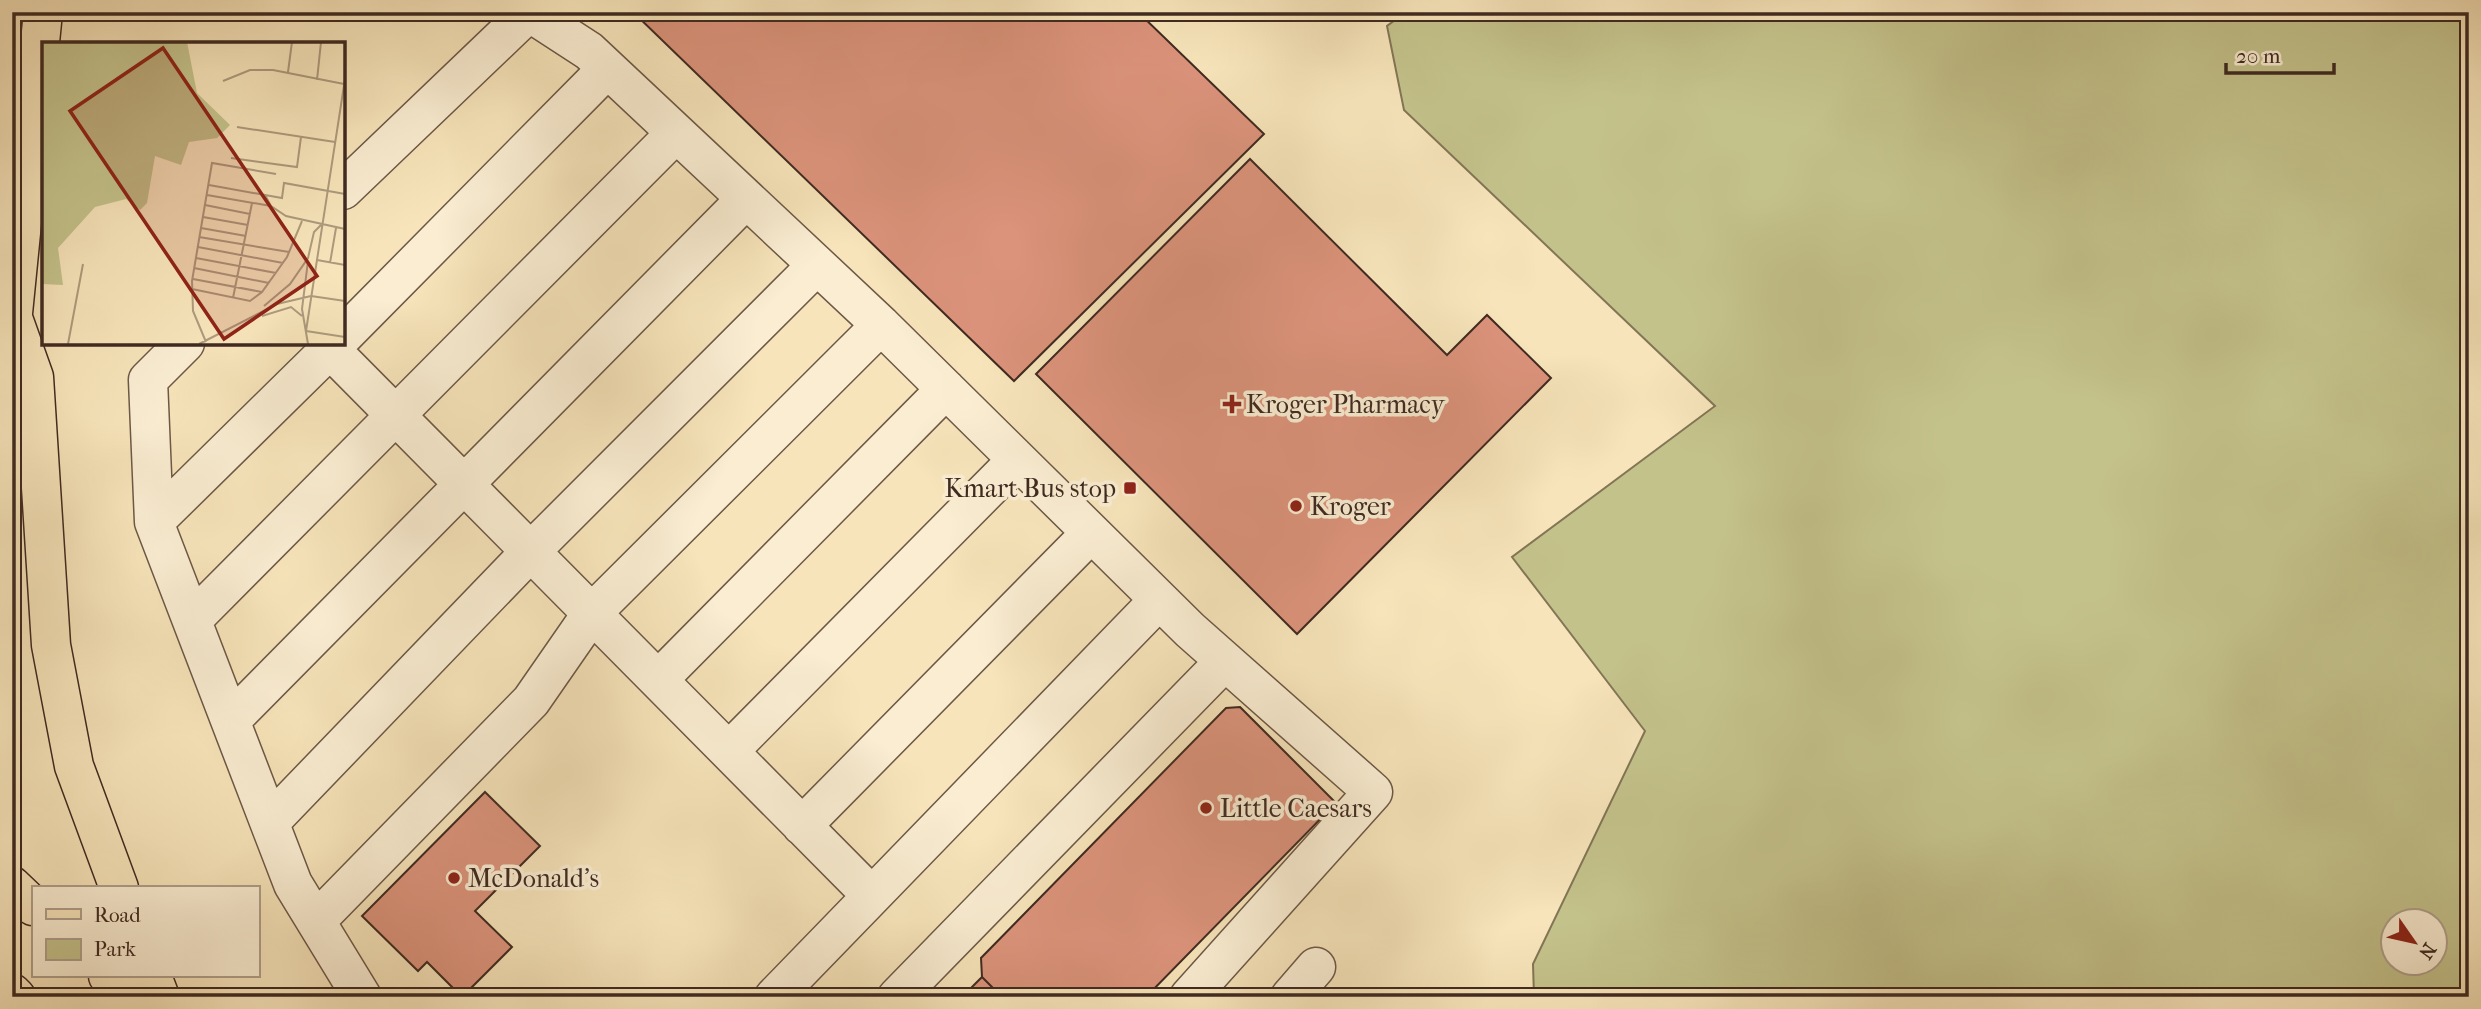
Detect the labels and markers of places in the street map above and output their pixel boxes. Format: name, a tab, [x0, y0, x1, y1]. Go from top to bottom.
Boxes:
place label: Kroger Pharmacy	[1246, 389, 1446, 420]
marker: Kroger Pharmacy	[1224, 396, 1240, 412]
place label: Kmart Bus stop	[944, 473, 1116, 504]
marker: Kmart Bus stop	[1122, 480, 1138, 496]
place label: Kroger	[1310, 491, 1391, 522]
marker: Kroger	[1288, 498, 1304, 514]
place label: Little Caesars	[1220, 793, 1372, 824]
marker: Little Caesars	[1198, 800, 1214, 816]
place label: McDonald's	[468, 863, 599, 894]
marker: McDonald's	[446, 870, 462, 886]

